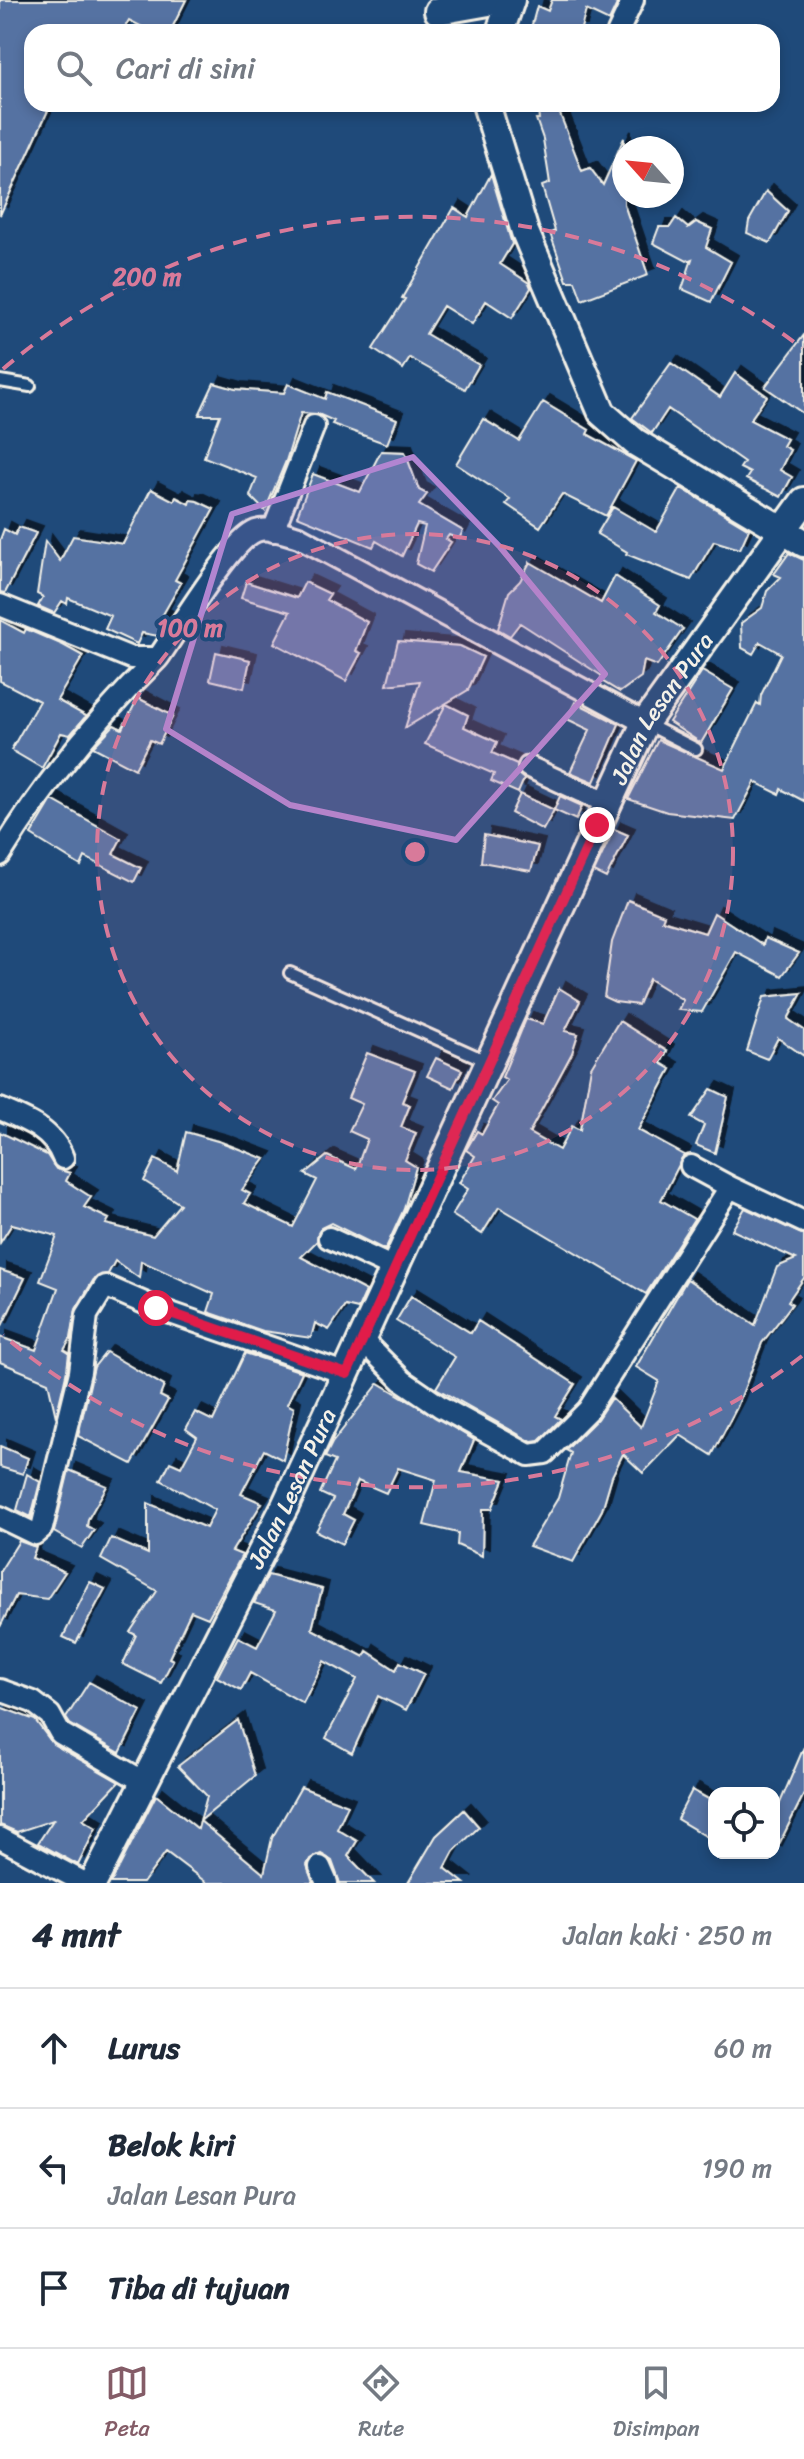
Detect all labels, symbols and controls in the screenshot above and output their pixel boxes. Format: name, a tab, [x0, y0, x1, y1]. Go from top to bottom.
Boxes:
search box	[24, 24, 780, 112]
text: Cari di sini	[116, 41, 255, 95]
icon: search	[52, 46, 96, 90]
north arrow	[612, 136, 684, 208]
text: 200 m	[112, 256, 182, 298]
text: 100 m	[157, 607, 223, 649]
street label: Jalan Lesan Pura	[598, 623, 725, 792]
route end	[579, 807, 615, 843]
centre of rings	[401, 838, 429, 866]
route start	[138, 1290, 174, 1326]
street label: Jalan Lesan Pura	[235, 1401, 348, 1577]
map controls	[708, 1787, 780, 1859]
button: locate	[708, 1787, 780, 1859]
text: 4 mnt	[32, 1905, 120, 1965]
text: Jalan kaki · 250 m	[563, 1912, 772, 1958]
text: Lurus	[108, 2021, 180, 2075]
text: 60 m	[714, 2025, 772, 2071]
icon: ahead	[32, 2026, 76, 2070]
text: Belok kiri	[108, 2118, 235, 2172]
text: 190 m	[702, 2145, 772, 2191]
icon: left	[32, 2146, 76, 2190]
text: Jalan Lesan Pura	[108, 2172, 296, 2218]
text: Tiba di tujuan	[108, 2261, 289, 2315]
icon: arrive	[32, 2266, 76, 2310]
tab: Peta	[104, 2361, 150, 2448]
tab: Rute	[358, 2361, 404, 2448]
tab: Disimpan	[613, 2361, 700, 2448]

